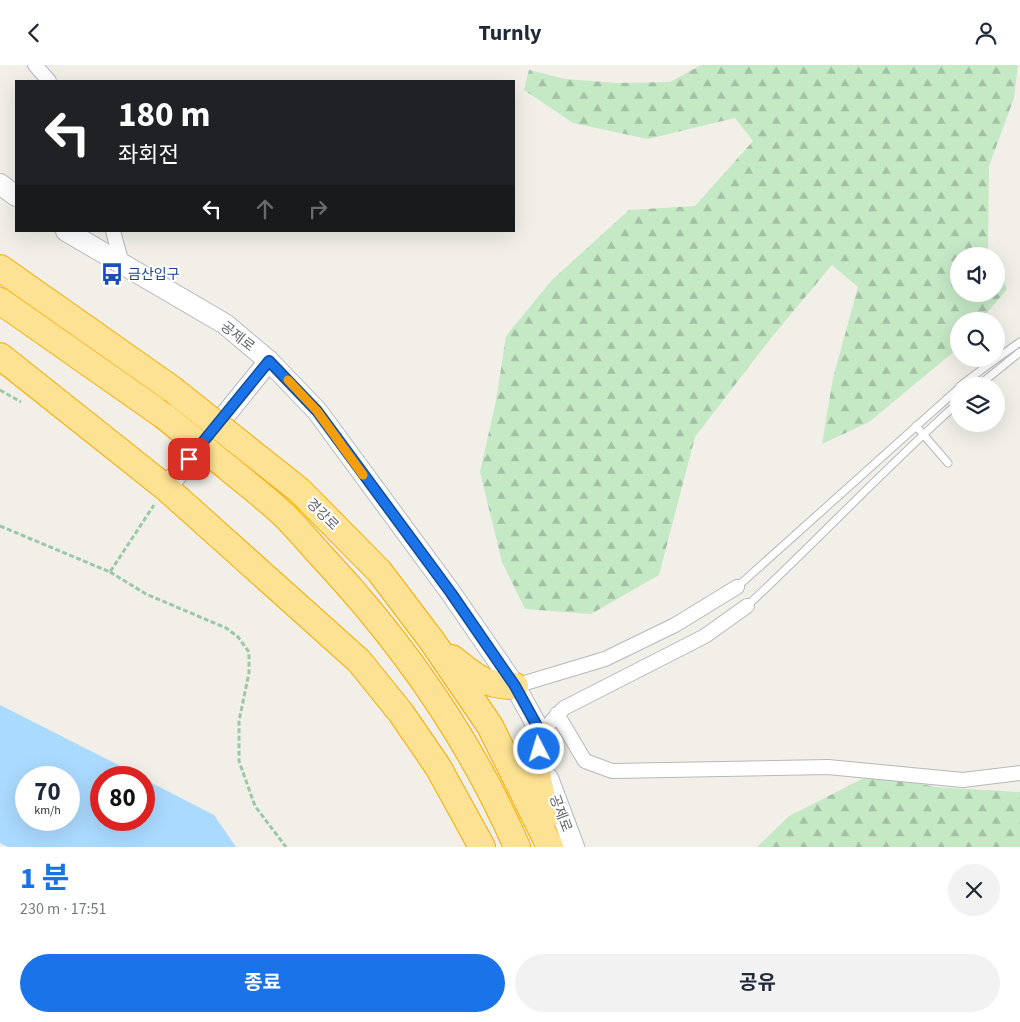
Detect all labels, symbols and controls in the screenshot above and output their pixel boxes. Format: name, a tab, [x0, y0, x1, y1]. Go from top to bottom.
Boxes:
text: Turnly	[479, 17, 541, 49]
icon: back	[20, 19, 48, 47]
icon: person	[972, 19, 1000, 47]
text: 180 m	[118, 90, 210, 140]
icon: left	[35, 100, 100, 165]
text: 좌회전	[118, 139, 179, 171]
icon: left	[198, 195, 226, 223]
icon: ahead	[251, 195, 279, 223]
icon: right	[304, 195, 332, 223]
map controls	[950, 247, 1005, 432]
button: sound	[950, 247, 1005, 302]
bus stop icon: 금산입구	[99, 261, 125, 287]
place label: 금산입구	[128, 265, 180, 285]
button: search	[950, 312, 1005, 367]
street label: 공제로	[216, 317, 259, 357]
button: layers	[950, 377, 1005, 432]
pin	[168, 438, 210, 480]
icon: arrive	[175, 445, 203, 473]
street label: 경강로	[302, 494, 343, 536]
position arrow	[512, 722, 564, 774]
speed limit sign: 80	[90, 766, 155, 831]
text: 70	[34, 774, 61, 810]
street label: 공제로	[544, 792, 576, 835]
text: km/h	[34, 802, 61, 819]
text: 1 분	[20, 857, 69, 900]
button: close	[948, 864, 1000, 916]
text: 230 m · 17:51	[20, 898, 107, 920]
button: 종료	[20, 954, 505, 1012]
button: 공유	[515, 954, 1000, 1012]

